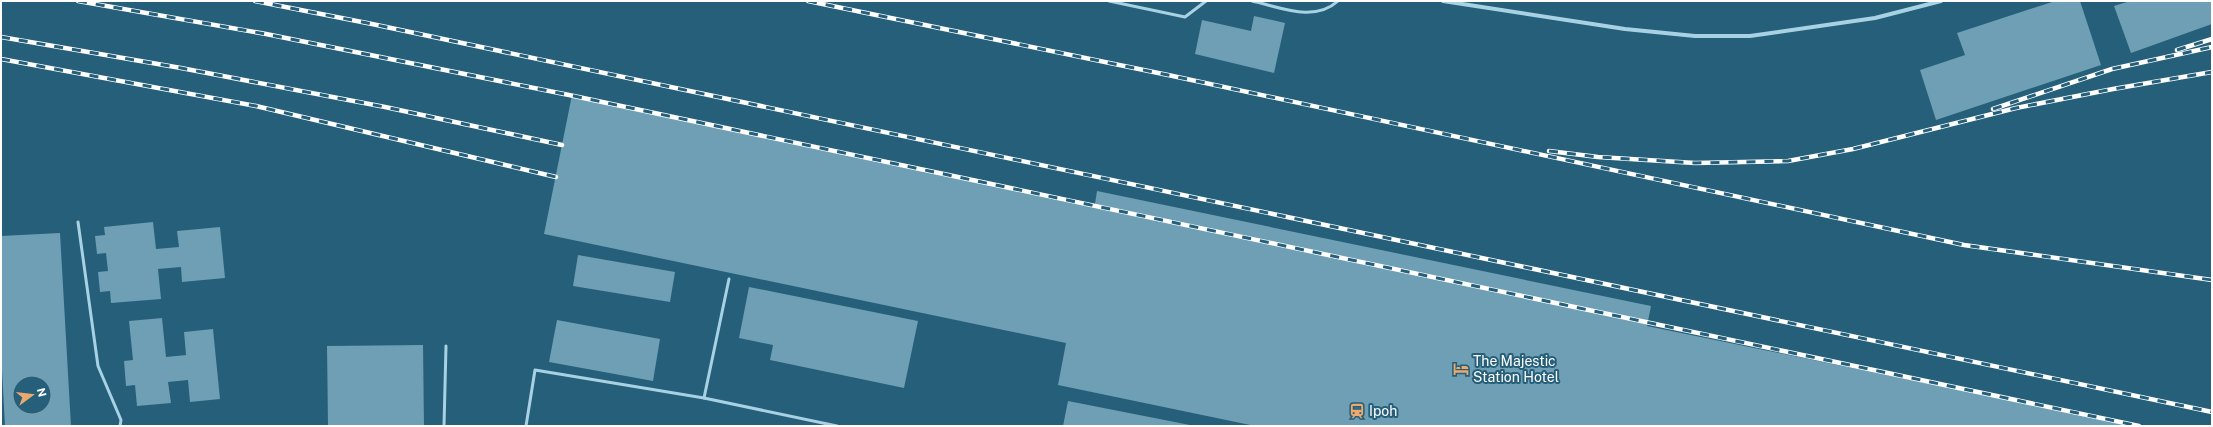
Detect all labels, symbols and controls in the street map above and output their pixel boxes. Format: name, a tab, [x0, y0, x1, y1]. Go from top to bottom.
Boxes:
place label: The Majestic Station Hotel	[1473, 353, 1559, 385]
hotel icon: The Majestic Station Hotel	[1452, 360, 1470, 378]
north arrow	[12, 375, 52, 415]
text: N	[35, 387, 49, 398]
station icon: Ipoh	[1348, 402, 1366, 420]
place label: Ipoh	[1369, 403, 1397, 419]

